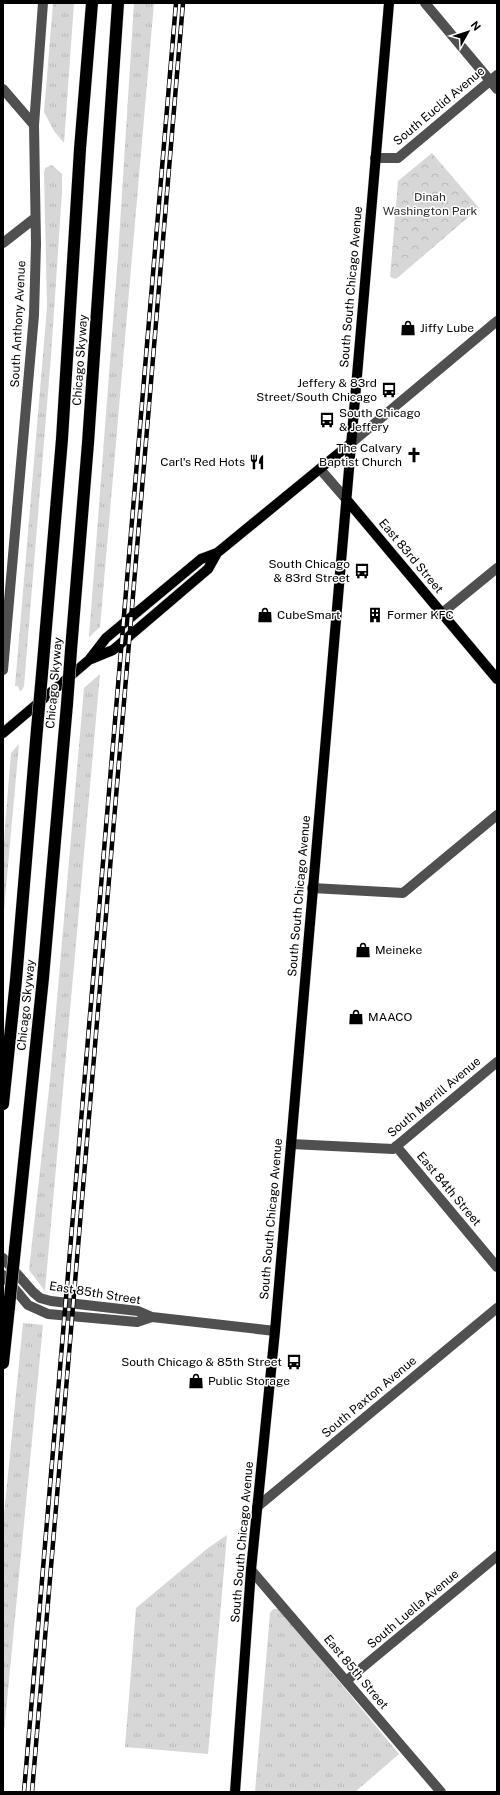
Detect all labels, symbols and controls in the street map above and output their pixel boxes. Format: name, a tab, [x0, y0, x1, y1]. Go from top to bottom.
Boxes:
north arrow	[448, 12, 488, 52]
text: N	[468, 19, 483, 33]
street label: South Euclid Avenue	[390, 64, 488, 148]
park label: Dinah Washington Park	[383, 190, 478, 218]
street label: South South Chicago Avenue	[337, 206, 365, 368]
street label: South Anthony Avenue	[8, 260, 28, 388]
street label: Chicago Skyway	[70, 313, 90, 406]
shop icon: Jiffy Lube	[399, 319, 417, 337]
place label: Jiffy Lube	[420, 321, 474, 335]
place label: Jeffery & 83rd Street/South Chicago	[256, 376, 377, 404]
bus stop icon: Jeffery & 83rd Street/South Chicago	[380, 381, 398, 399]
place label: South Chicago & Jeffery	[339, 406, 421, 434]
bus stop icon: South Chicago & Jeffery	[318, 411, 336, 429]
place label: The Calvary Baptist Church	[319, 441, 403, 469]
church icon: The Calvary Baptist Church	[405, 446, 423, 464]
restaurant icon: Carl's Red Hots	[248, 453, 266, 471]
place label: Carl's Red Hots	[160, 455, 245, 469]
street label: East 83rd Street	[376, 516, 446, 596]
place label: South Chicago & 83rd Street	[268, 557, 350, 585]
bus stop icon: South Chicago & 83rd Street	[353, 562, 371, 580]
shop icon: CubeSmart	[256, 606, 274, 624]
building icon: Former KFC	[366, 606, 384, 624]
place label: CubeSmart	[277, 608, 341, 622]
place label: Former KFC	[387, 608, 454, 622]
street label: Chicago Skyway	[43, 636, 65, 729]
street label: South South Chicago Avenue	[285, 815, 313, 977]
shop icon: Meineke	[354, 941, 372, 959]
place label: Meineke	[375, 943, 423, 957]
street label: Chicago Skyway	[14, 958, 38, 1051]
shop icon: MAACO	[347, 1008, 365, 1026]
place label: MAACO	[368, 1010, 413, 1024]
street label: South Merrill Avenue	[385, 1054, 484, 1140]
street label: South South Chicago Avenue	[257, 1138, 285, 1300]
street label: East 84th Street	[414, 1149, 484, 1229]
street label: East 85th Street	[48, 1279, 142, 1307]
bus stop icon: South Chicago & 85th Street	[285, 1353, 303, 1371]
street label: South Paxton Avenue	[319, 1353, 419, 1441]
place label: South Chicago & 85th Street	[121, 1355, 282, 1369]
shop icon: Public Storage	[187, 1372, 205, 1390]
place label: Public Storage	[208, 1374, 290, 1388]
street label: South South Chicago Avenue	[228, 1461, 256, 1623]
street label: South Luella Avenue	[365, 1567, 462, 1651]
street label: East 85th Street	[321, 1632, 391, 1712]

